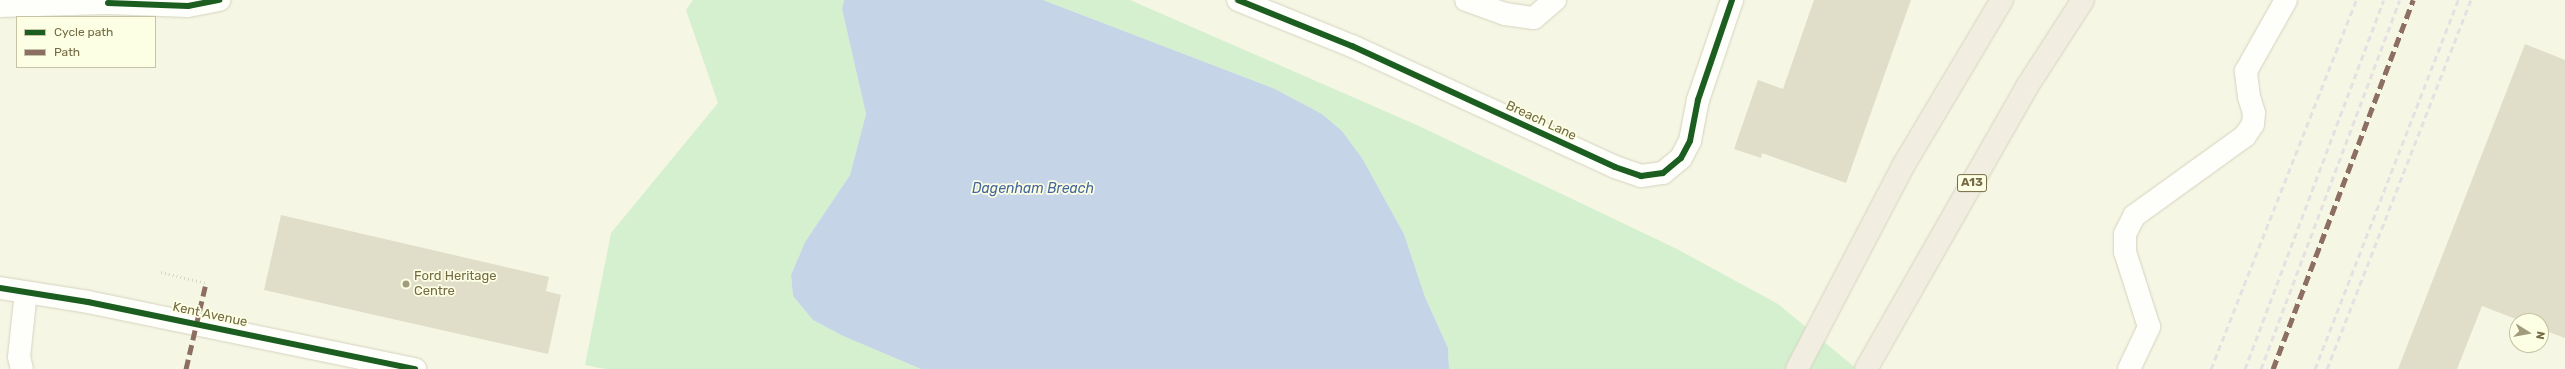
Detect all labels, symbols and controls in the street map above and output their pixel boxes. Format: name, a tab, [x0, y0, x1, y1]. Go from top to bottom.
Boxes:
legend	[16, 16, 156, 68]
text: Cycle path	[54, 25, 113, 39]
text: Path	[54, 45, 80, 59]
street label: Breach Lane	[1503, 98, 1579, 144]
road number: A13	[1957, 173, 1987, 193]
water label: Dagenham Breach	[972, 181, 1094, 197]
place label: Ford Heritage Centre	[414, 269, 497, 300]
marker: Ford Heritage Centre	[401, 279, 411, 289]
street label: Kent Avenue	[171, 299, 249, 331]
north arrow	[2509, 313, 2549, 353]
text: N	[2533, 330, 2547, 340]

